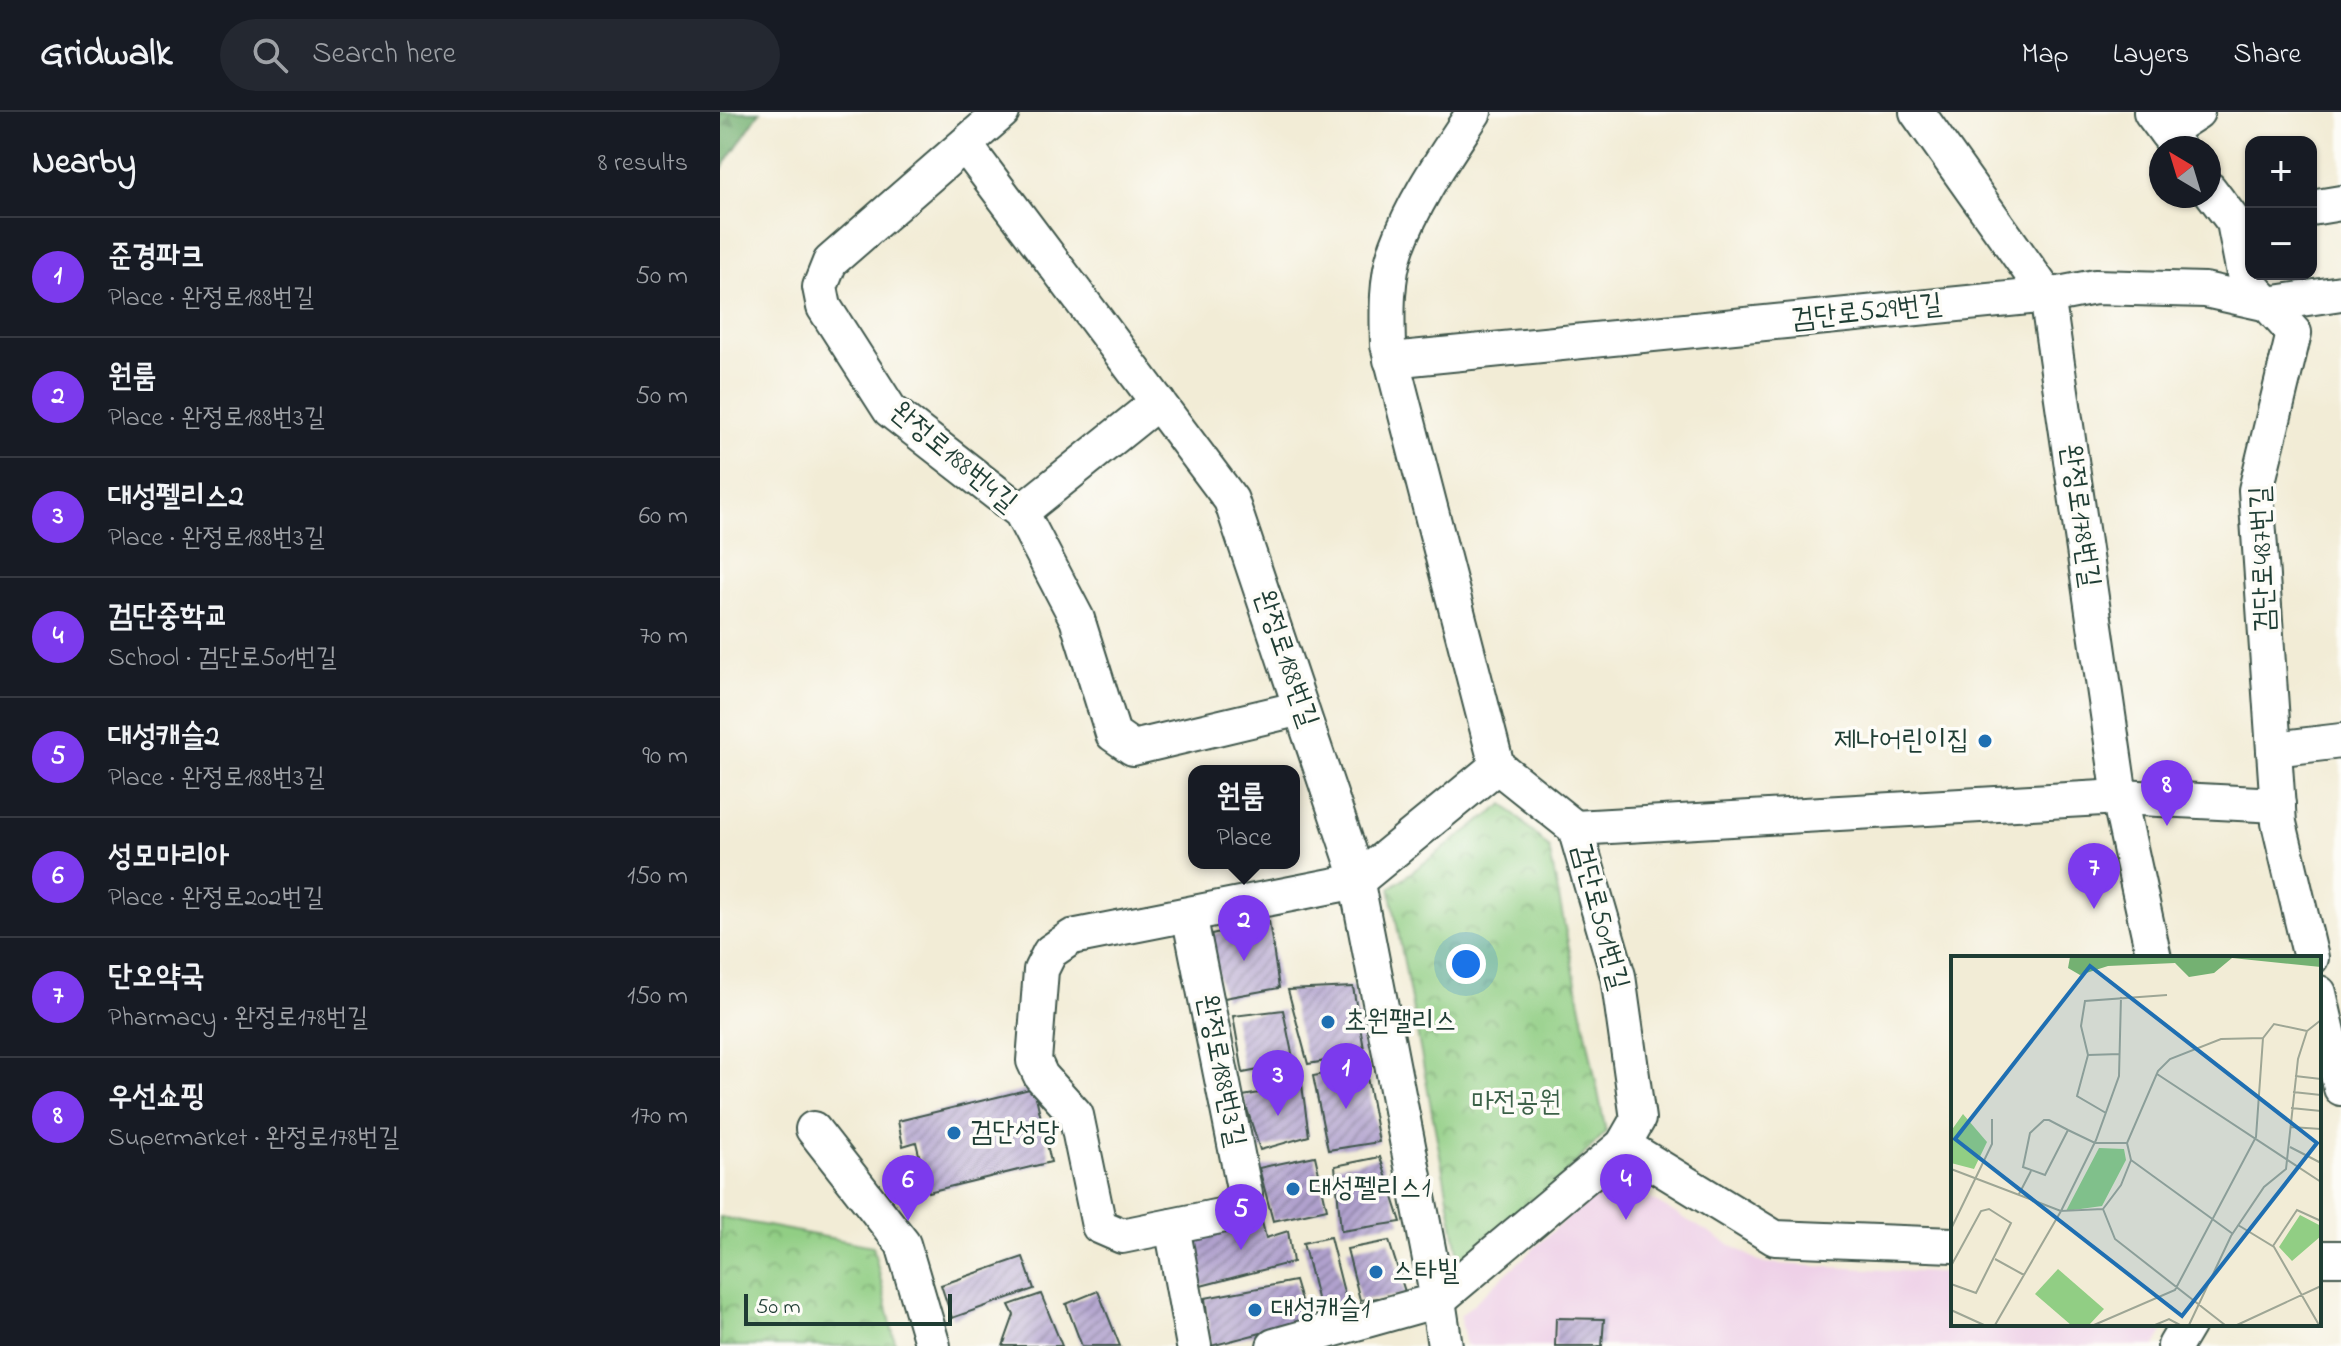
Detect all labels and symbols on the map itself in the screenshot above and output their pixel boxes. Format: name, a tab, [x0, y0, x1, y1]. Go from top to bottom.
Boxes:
north arrow	[2149, 136, 2221, 208]
street label: 검단로529번길	[1790, 285, 1944, 341]
street label: 완정로188번4길	[881, 393, 1025, 523]
street label: 완정로178번길	[2049, 442, 2109, 590]
street label: 검단로487번길	[2241, 485, 2287, 633]
street label: 완정로188번길	[1242, 585, 1328, 733]
place label: 제나어린이집	[1834, 721, 1969, 762]
marker: 제나어린이집	[1976, 732, 1994, 750]
pin: 8	[2141, 760, 2193, 826]
street label: 검단로501번길	[1560, 839, 1638, 995]
pin: 7	[2068, 843, 2120, 909]
pin: 2	[1218, 895, 1270, 961]
your location	[1446, 944, 1486, 984]
inset map	[1951, 956, 2321, 1326]
street label: 완정로188번3길	[1185, 991, 1255, 1151]
place label: 초원팰리스	[1344, 1002, 1457, 1043]
marker: 초원팰리스	[1319, 1013, 1337, 1031]
pin: 1	[1320, 1043, 1372, 1109]
pin: 3	[1252, 1050, 1304, 1116]
park label: 마전공원	[1471, 1083, 1561, 1124]
place label: 검단성당	[970, 1113, 1060, 1154]
marker: 검단성당	[945, 1124, 963, 1142]
pin: 4	[1600, 1154, 1652, 1220]
pin: 6	[882, 1155, 934, 1221]
place label: 대성펠리스1	[1309, 1169, 1431, 1210]
marker: 대성펠리스1	[1284, 1180, 1302, 1198]
pin: 5	[1215, 1184, 1267, 1250]
place label: 스타빌	[1392, 1252, 1460, 1293]
marker: 스타빌	[1367, 1263, 1385, 1281]
scale bar	[744, 1290, 952, 1326]
place label: 대성캐슬1	[1271, 1290, 1370, 1331]
marker: 대성캐슬1	[1246, 1301, 1264, 1319]

